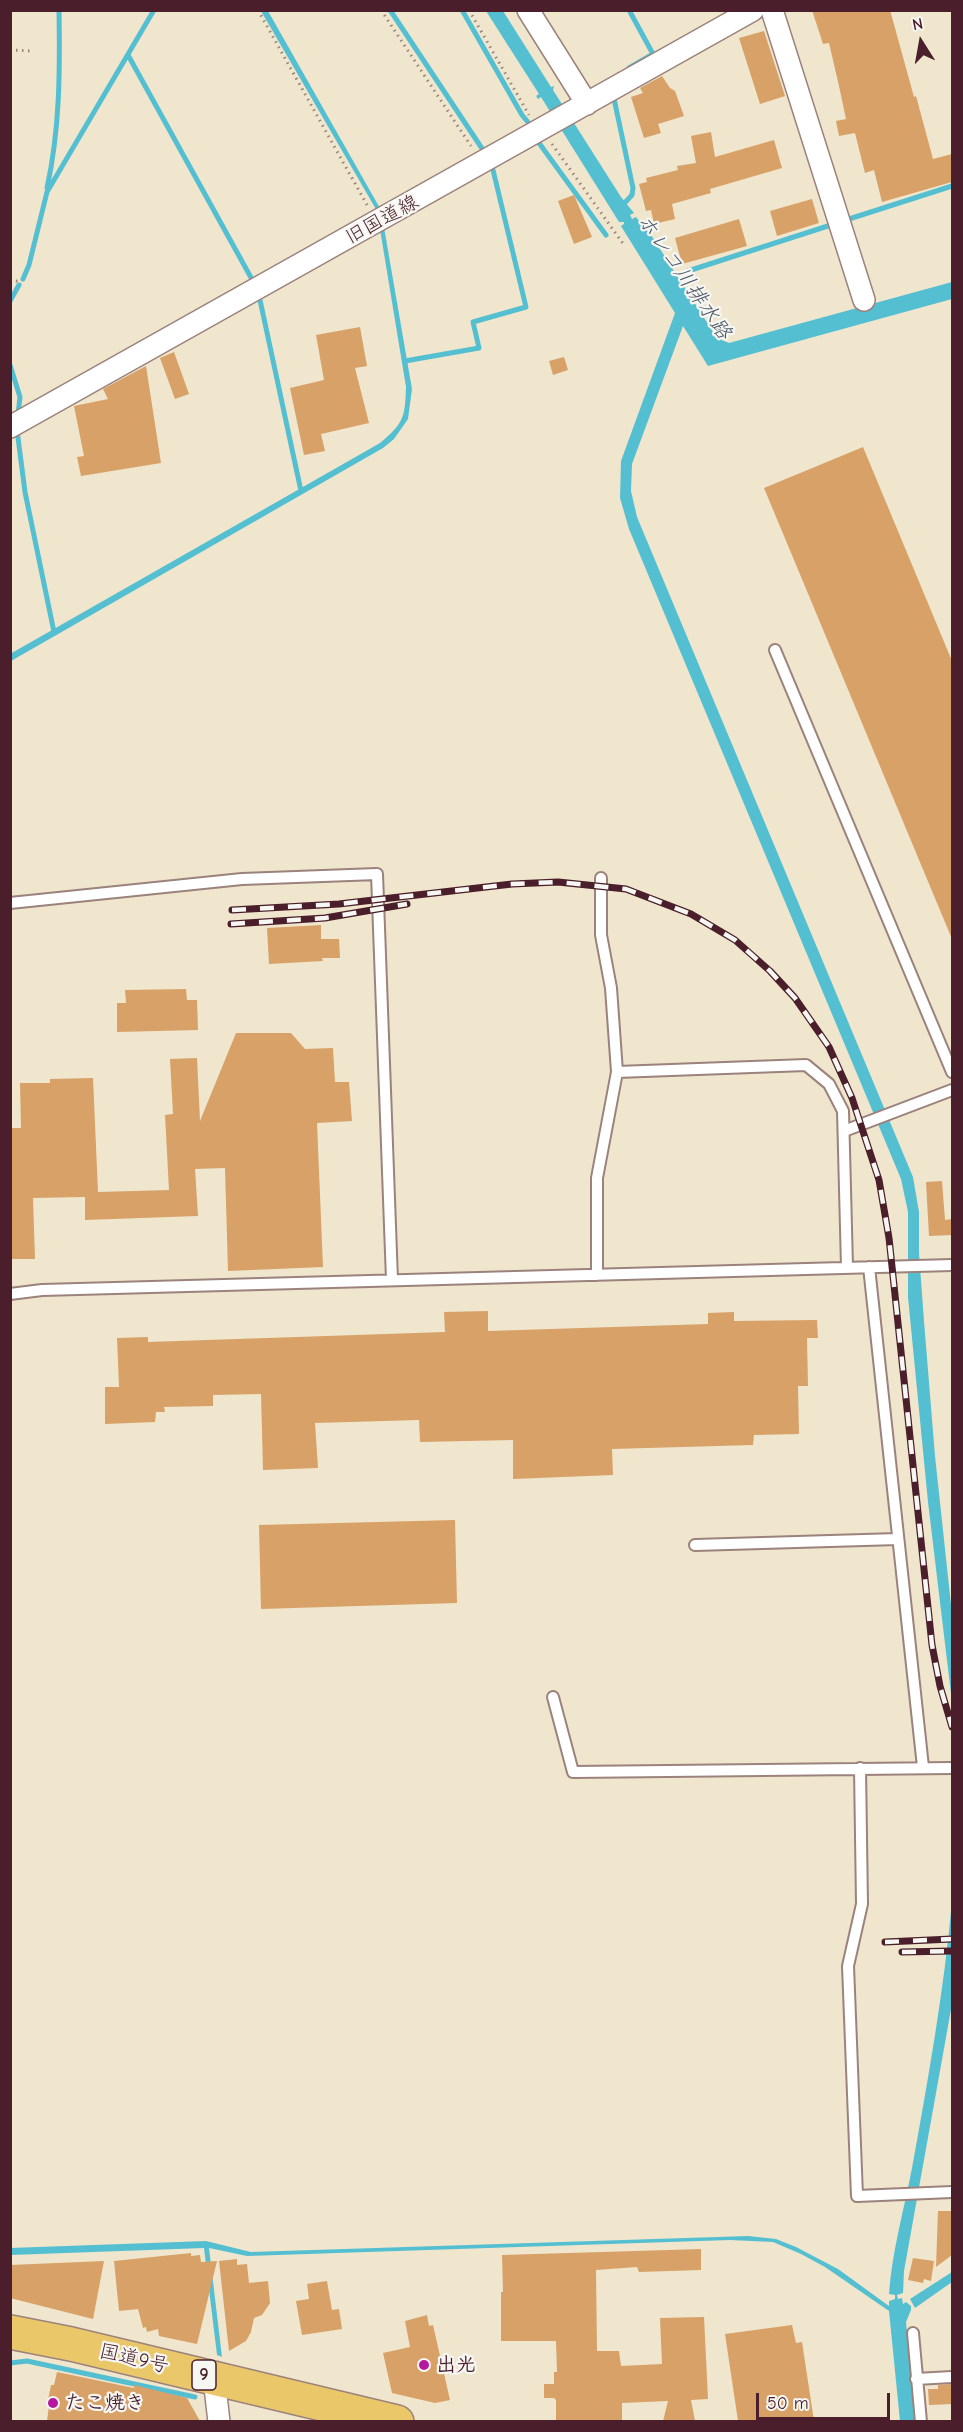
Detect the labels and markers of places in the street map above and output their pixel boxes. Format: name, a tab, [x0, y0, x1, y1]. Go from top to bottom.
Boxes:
place label: 出光	[436, 2353, 476, 2377]
marker: 出光	[417, 2358, 431, 2372]
place label: たこ焼き	[65, 2391, 145, 2415]
marker: たこ焼き	[46, 2396, 60, 2410]

